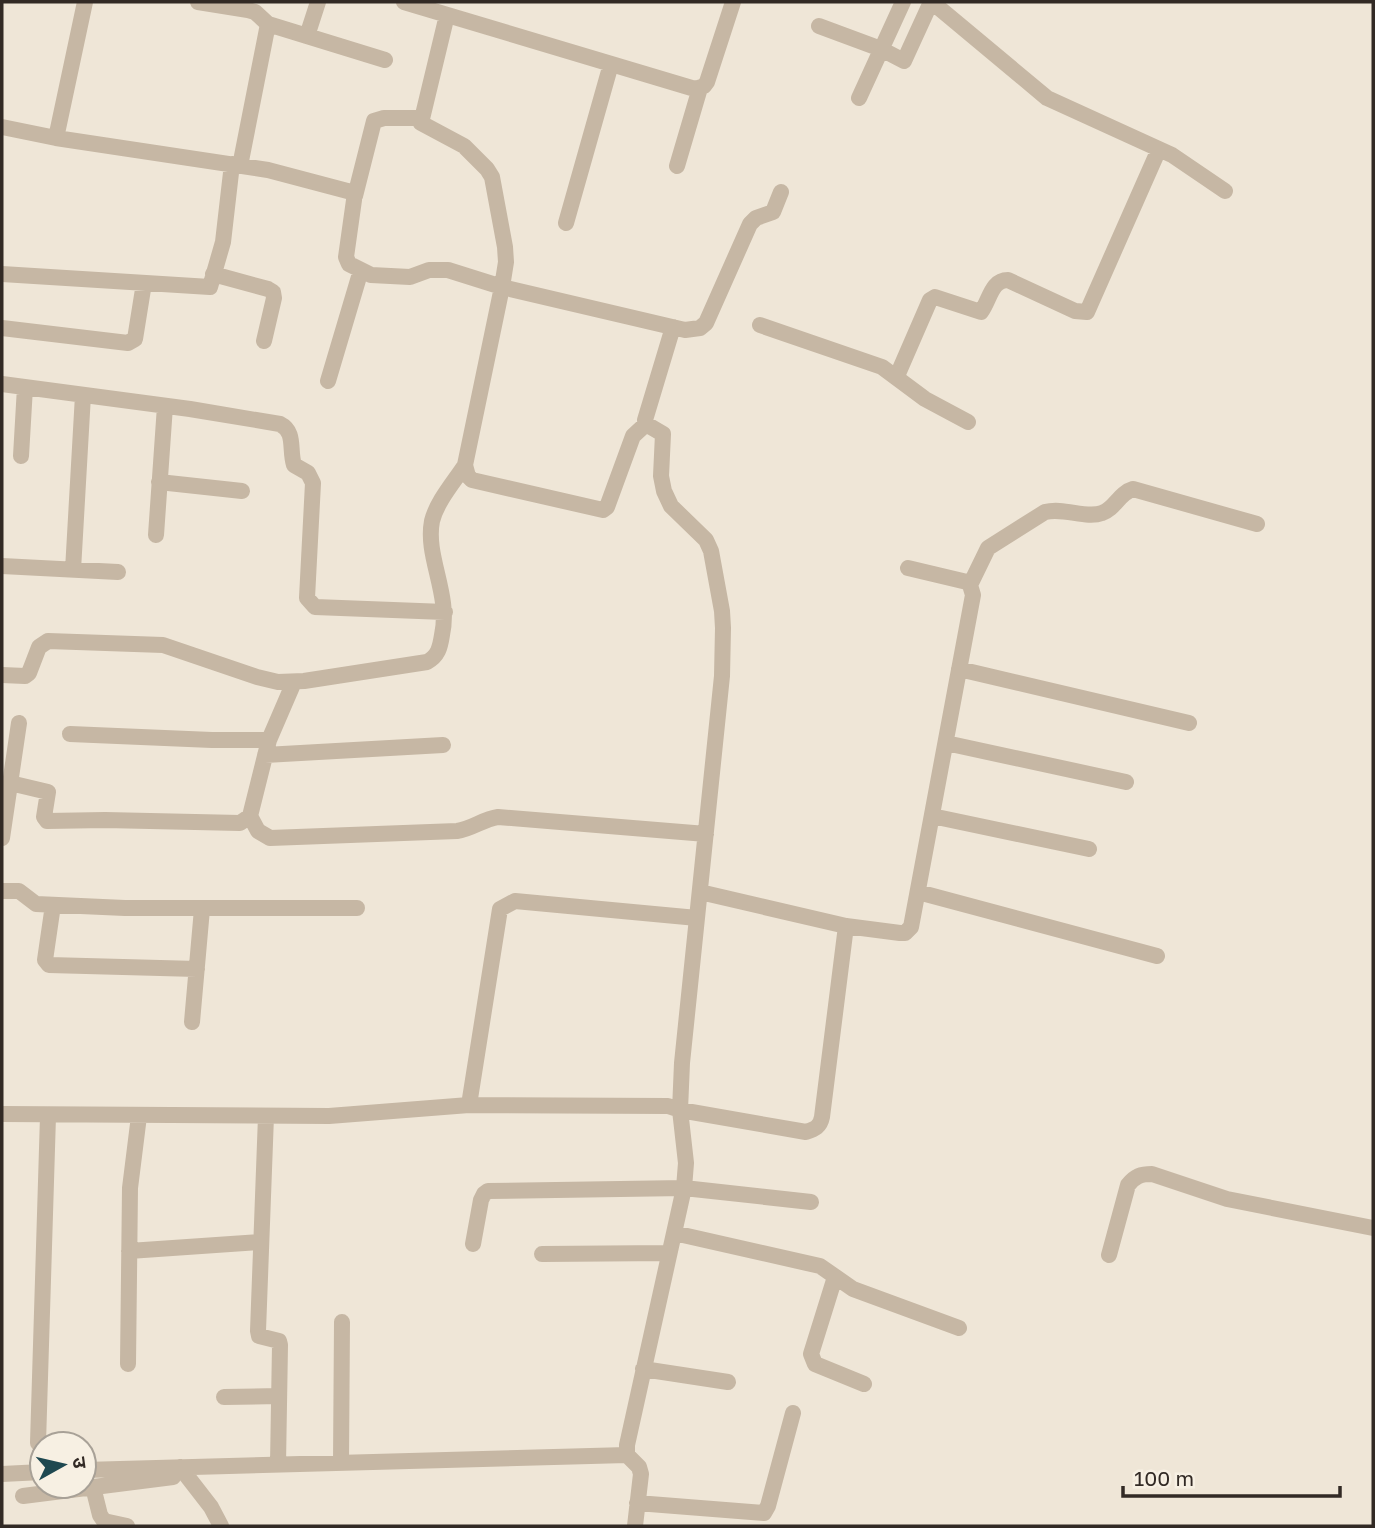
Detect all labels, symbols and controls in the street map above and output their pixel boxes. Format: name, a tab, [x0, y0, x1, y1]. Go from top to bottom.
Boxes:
north arrow	[28, 1430, 98, 1500]
scale bar	[1123, 1454, 1340, 1498]
text: उ	[68, 1455, 93, 1471]
text: 100 m	[1134, 1465, 1194, 1491]

